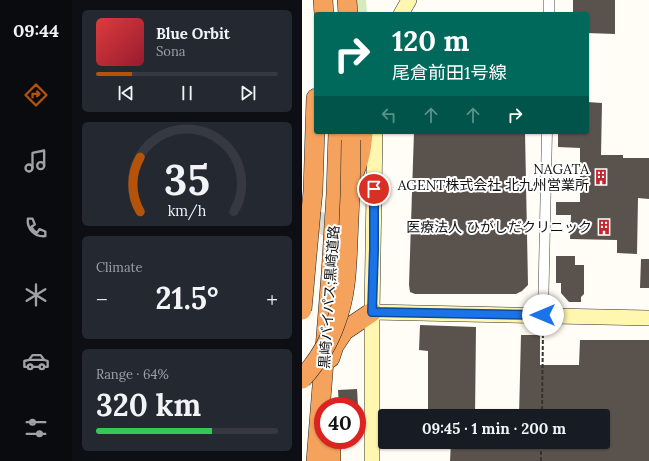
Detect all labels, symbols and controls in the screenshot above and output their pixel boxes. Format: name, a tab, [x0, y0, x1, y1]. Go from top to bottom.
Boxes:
text: 09:44	[13, 19, 59, 42]
text: 120 m	[392, 23, 469, 59]
text: Blue Orbit	[156, 24, 230, 43]
icon: right	[326, 28, 378, 80]
text: Sona	[156, 43, 186, 60]
text: 尾倉前田1号線	[392, 61, 507, 84]
icon: directions	[22, 81, 50, 109]
icon: previous	[115, 82, 137, 104]
icon: pause	[176, 82, 198, 104]
icon: next	[237, 82, 259, 104]
icon: left	[378, 104, 400, 126]
icon: ahead	[420, 104, 442, 126]
icon: ahead	[462, 104, 484, 126]
icon: right	[504, 104, 526, 126]
icon: music	[22, 147, 50, 175]
text: 35	[164, 153, 210, 206]
place label: NAGATA AGENT株式会社 北九州営業所	[397, 160, 589, 194]
building icon: NAGATA AGENT株式会社 北九州営業所	[592, 168, 610, 186]
pin	[357, 172, 391, 206]
icon: arrive	[363, 178, 385, 200]
text: km/h	[168, 202, 207, 221]
icon: phone	[22, 214, 50, 242]
place label: 医療法人 ひがしだクリニック	[406, 218, 592, 236]
building icon: 医療法人 ひがしだクリニック	[595, 218, 613, 236]
street label: 黒崎バイパス;黒崎道路	[315, 225, 343, 369]
text: Climate	[96, 259, 143, 276]
text: 21.5°	[156, 279, 218, 317]
icon: climate	[22, 281, 50, 309]
text: −	[96, 285, 108, 313]
text: +	[266, 285, 278, 313]
position arrow	[522, 294, 564, 336]
icon: car	[22, 347, 50, 375]
text: Range · 64%	[96, 366, 169, 383]
text: 320 km	[96, 386, 201, 424]
speed limit sign: 40	[314, 397, 366, 449]
icon: filters	[22, 414, 50, 442]
text: 09:45 · 1 min · 200 m	[422, 419, 566, 438]

